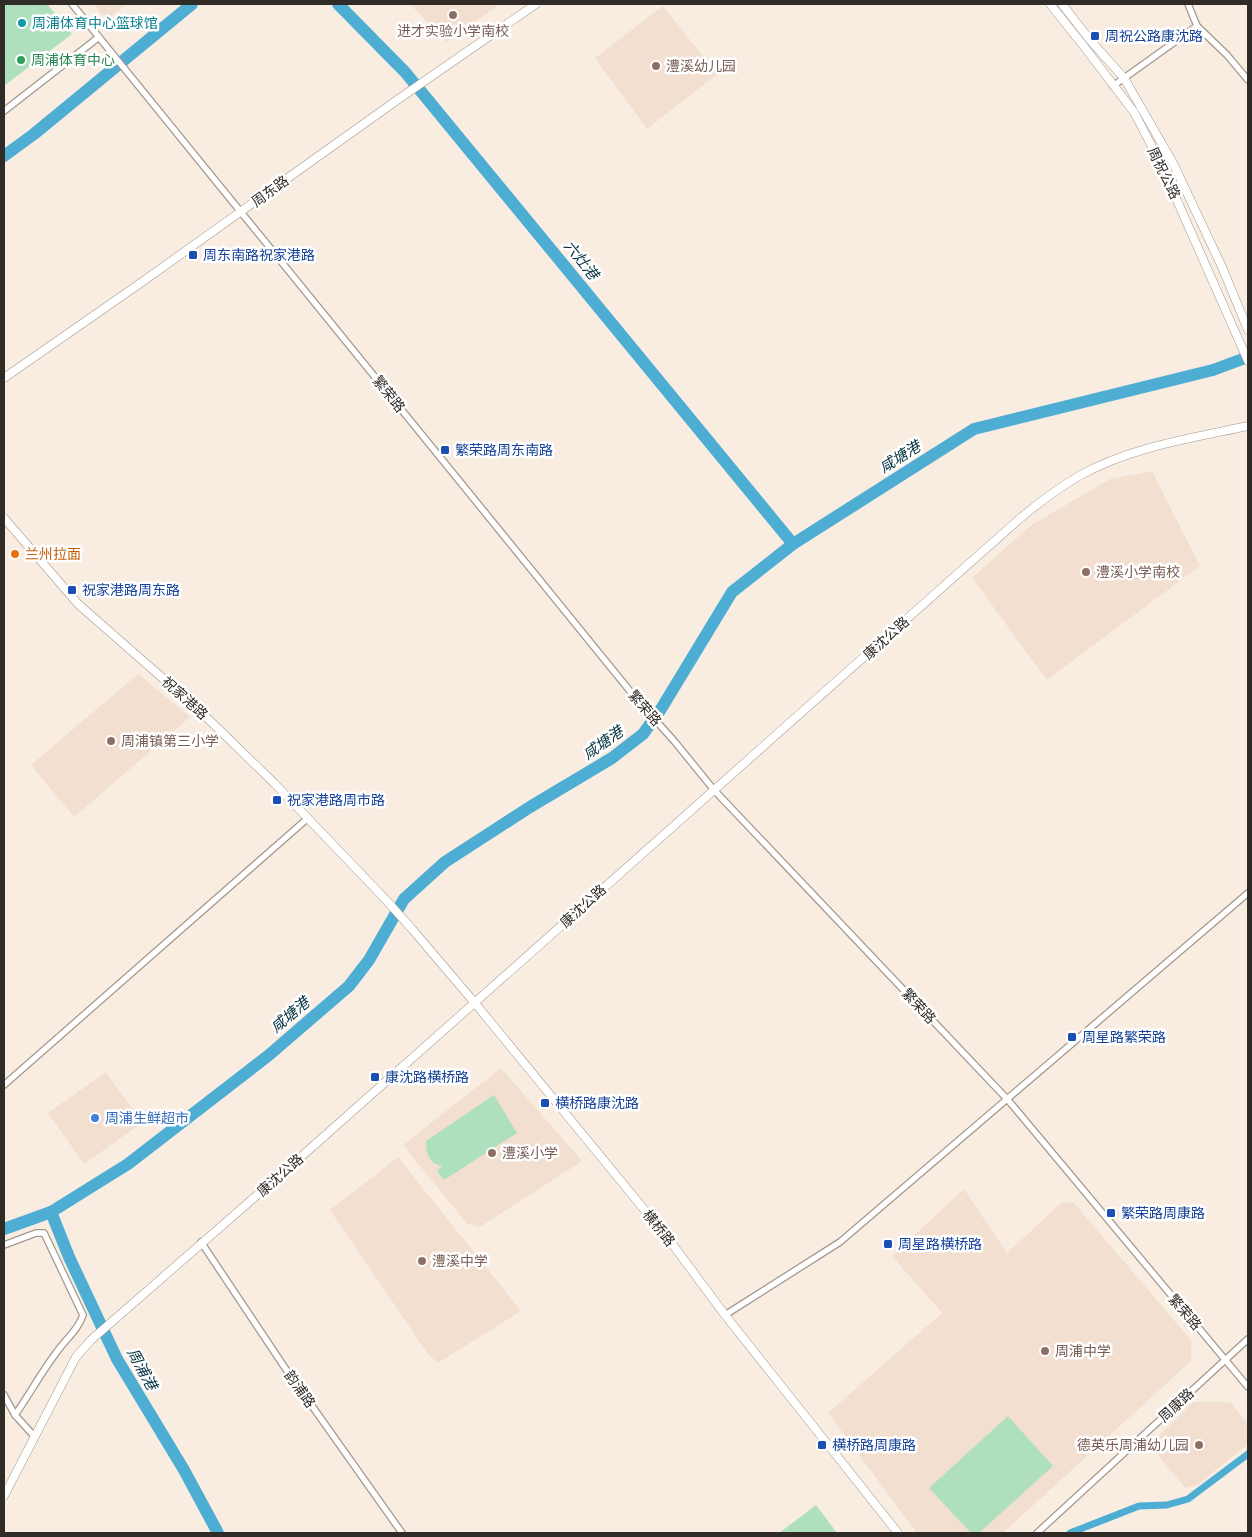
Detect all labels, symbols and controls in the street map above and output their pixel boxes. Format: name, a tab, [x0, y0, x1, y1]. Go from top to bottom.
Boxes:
marker: 进才实验小学南校	[447, 9, 459, 21]
place label: 周浦体育中心篮球馆	[32, 13, 158, 33]
marker: 周浦体育中心篮球馆	[16, 17, 28, 29]
place label: 进才实验小学南校	[397, 21, 509, 41]
place label: 周祝公路康沈路	[1105, 26, 1203, 46]
marker: 周祝公路康沈路	[1089, 30, 1101, 42]
place label: 周浦体育中心	[31, 50, 115, 70]
marker: 周浦体育中心	[15, 54, 27, 66]
place label: 澧溪幼儿园	[666, 56, 736, 76]
marker: 澧溪幼儿园	[650, 60, 662, 72]
street label: 周祝公路	[1143, 143, 1185, 203]
street label: 周东路	[247, 171, 293, 211]
water label: 六灶港	[558, 236, 605, 286]
place label: 周东南路祝家港路	[203, 245, 315, 265]
marker: 周东南路祝家港路	[187, 249, 199, 261]
street label: 繁荣路	[368, 371, 410, 417]
water label: 咸塘港	[875, 435, 927, 478]
place label: 繁荣路周东南路	[455, 440, 553, 460]
marker: 繁荣路周东南路	[439, 444, 451, 456]
place label: 兰州拉面	[25, 544, 81, 564]
marker: 兰州拉面	[9, 548, 21, 560]
place label: 澧溪小学南校	[1096, 562, 1180, 582]
marker: 澧溪小学南校	[1080, 566, 1092, 578]
place label: 祝家港路周东路	[82, 580, 180, 600]
marker: 祝家港路周东路	[66, 584, 78, 596]
street label: 康沈公路	[859, 612, 913, 664]
street label: 祝家港路	[158, 672, 212, 724]
street label: 繁荣路	[624, 686, 666, 730]
water label: 咸塘港	[578, 720, 629, 765]
place label: 周浦镇第三小学	[121, 731, 219, 751]
marker: 周浦镇第三小学	[105, 735, 117, 747]
place label: 祝家港路周市路	[287, 790, 385, 810]
marker: 祝家港路周市路	[271, 794, 283, 806]
street label: 康沈公路	[556, 880, 610, 932]
street label: 繁荣路	[897, 984, 941, 1028]
water label: 咸塘港	[266, 991, 316, 1038]
place label: 周星路繁荣路	[1082, 1027, 1166, 1047]
marker: 周星路繁荣路	[1066, 1031, 1078, 1043]
place label: 康沈路横桥路	[385, 1067, 469, 1087]
marker: 康沈路横桥路	[369, 1071, 381, 1083]
place label: 横桥路康沈路	[555, 1093, 639, 1113]
marker: 横桥路康沈路	[539, 1097, 551, 1109]
place label: 周浦生鲜超市	[105, 1108, 189, 1128]
marker: 周浦生鲜超市	[89, 1112, 101, 1124]
place label: 澧溪小学	[502, 1143, 558, 1163]
marker: 澧溪小学	[486, 1147, 498, 1159]
street label: 康沈公路	[252, 1149, 308, 1201]
place label: 繁荣路周康路	[1121, 1203, 1205, 1223]
street label: 横桥路	[638, 1205, 680, 1251]
marker: 繁荣路周康路	[1105, 1207, 1117, 1219]
place label: 周星路横桥路	[898, 1234, 982, 1254]
marker: 周星路横桥路	[882, 1238, 894, 1250]
place label: 澧溪中学	[432, 1251, 488, 1271]
marker: 澧溪中学	[416, 1255, 428, 1267]
street label: 繁荣路	[1164, 1290, 1206, 1334]
place label: 周浦中学	[1055, 1341, 1111, 1361]
water label: 周浦港	[121, 1344, 163, 1396]
marker: 周浦中学	[1039, 1345, 1051, 1357]
street label: 韵浦路	[280, 1366, 320, 1412]
street label: 周康路	[1154, 1383, 1198, 1427]
place label: 横桥路周康路	[832, 1435, 916, 1455]
place label: 德英乐周浦幼儿园	[1077, 1435, 1189, 1455]
marker: 横桥路周康路	[816, 1439, 828, 1451]
marker: 德英乐周浦幼儿园	[1193, 1439, 1205, 1451]

